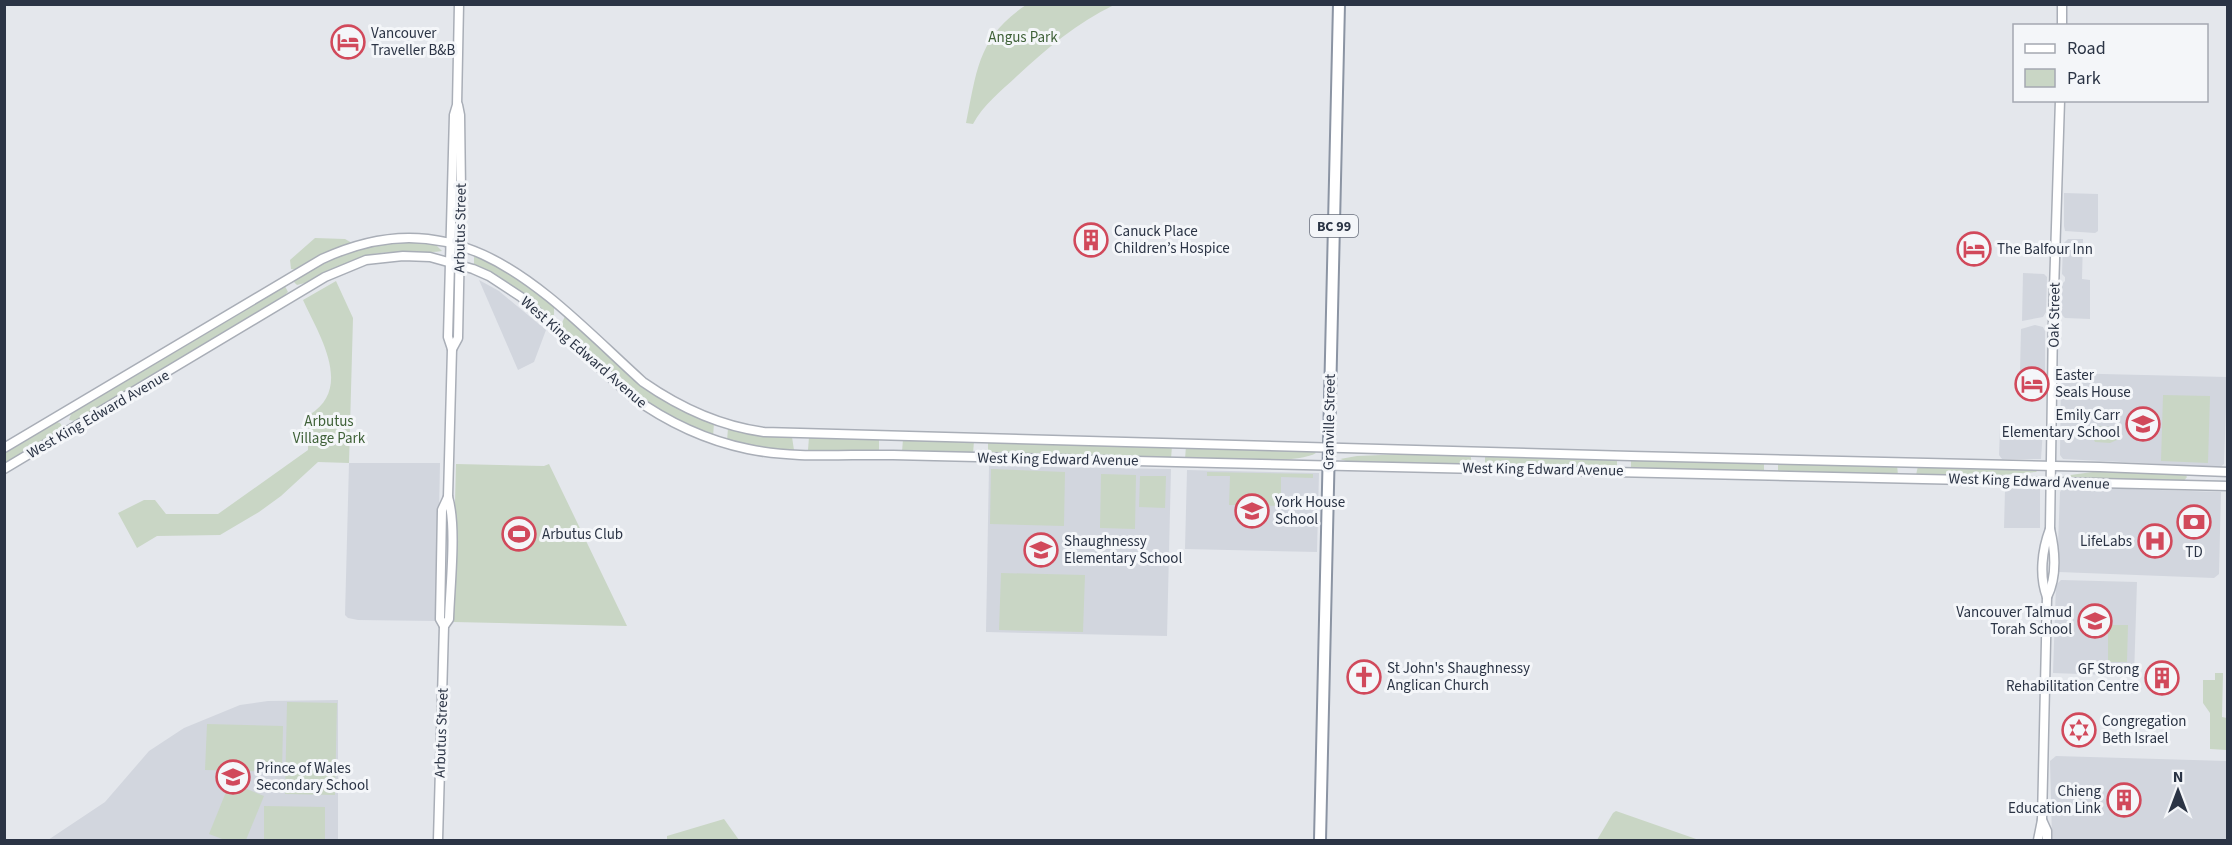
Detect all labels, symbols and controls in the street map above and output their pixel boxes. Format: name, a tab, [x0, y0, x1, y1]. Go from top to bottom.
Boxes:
place label: Vancouver Traveller B&B	[371, 23, 455, 61]
hotel icon: Vancouver Traveller B&B	[330, 24, 366, 60]
legend	[2013, 24, 2208, 102]
park label: Angus Park	[988, 27, 1058, 48]
text: Road	[2067, 36, 2106, 61]
text: Park	[2067, 66, 2101, 91]
street label: Arbutus Street	[449, 183, 472, 273]
road number: BC 99	[1310, 215, 1358, 237]
place label: Canuck Place Children’s Hospice	[1114, 221, 1230, 259]
building icon: Canuck Place Children’s Hospice	[1073, 222, 1109, 258]
hotel icon: The Balfour Inn	[1956, 231, 1992, 267]
place label: The Balfour Inn	[1997, 239, 2093, 260]
street label: Oak Street	[2043, 282, 2066, 348]
street label: West King Edward Avenue	[516, 292, 651, 413]
street label: West King Edward Avenue	[23, 365, 173, 464]
place label: Easter Seals House	[2055, 365, 2131, 403]
hotel icon: Easter Seals House	[2014, 366, 2050, 402]
street label: Granville Street	[1318, 374, 1341, 470]
place label: Emily Carr Elementary School	[2002, 405, 2121, 443]
school or university icon: Emily Carr Elementary School	[2125, 406, 2161, 442]
park label: Arbutus Village Park	[293, 411, 366, 449]
street label: West King Edward Avenue	[977, 448, 1139, 471]
street label: West King Edward Avenue	[1462, 458, 1624, 481]
street label: West King Edward Avenue	[1948, 468, 2110, 495]
place label: York House School	[1274, 492, 1345, 530]
school or university icon: York House School	[1234, 493, 1270, 529]
bank icon: TD	[2176, 504, 2212, 540]
sports icon: Arbutus Club	[501, 516, 537, 552]
hospital icon: LifeLabs	[2137, 523, 2173, 559]
place label: Arbutus Club	[542, 524, 623, 545]
place label: Shaughnessy Elementary School	[1064, 531, 1182, 569]
place label: LifeLabs	[2080, 531, 2132, 552]
school or university icon: Shaughnessy Elementary School	[1023, 532, 1059, 568]
place label: TD	[2185, 542, 2203, 563]
place label: Vancouver Talmud Torah School	[1956, 602, 2072, 640]
school or university icon: Vancouver Talmud Torah School	[2077, 603, 2113, 639]
place label: St John's Shaughnessy Anglican Church	[1387, 658, 1530, 696]
church icon: St John's Shaughnessy Anglican Church	[1346, 659, 1382, 695]
place label: GF Strong Rehabilitation Centre	[2006, 659, 2139, 697]
building icon: GF Strong Rehabilitation Centre	[2144, 660, 2180, 696]
street label: Arbutus Street	[429, 688, 454, 778]
place label: Congregation Beth Israel	[2102, 711, 2187, 749]
synagogue icon: Congregation Beth Israel	[2061, 712, 2097, 748]
place label: Prince of Wales Secondary School	[256, 758, 369, 796]
school or university icon: Prince of Wales Secondary School	[215, 759, 251, 795]
north arrow	[2148, 761, 2208, 821]
text: N	[2173, 766, 2183, 788]
place label: Chieng Education Link	[2008, 781, 2102, 819]
building icon: Chieng Education Link	[2106, 782, 2142, 818]

